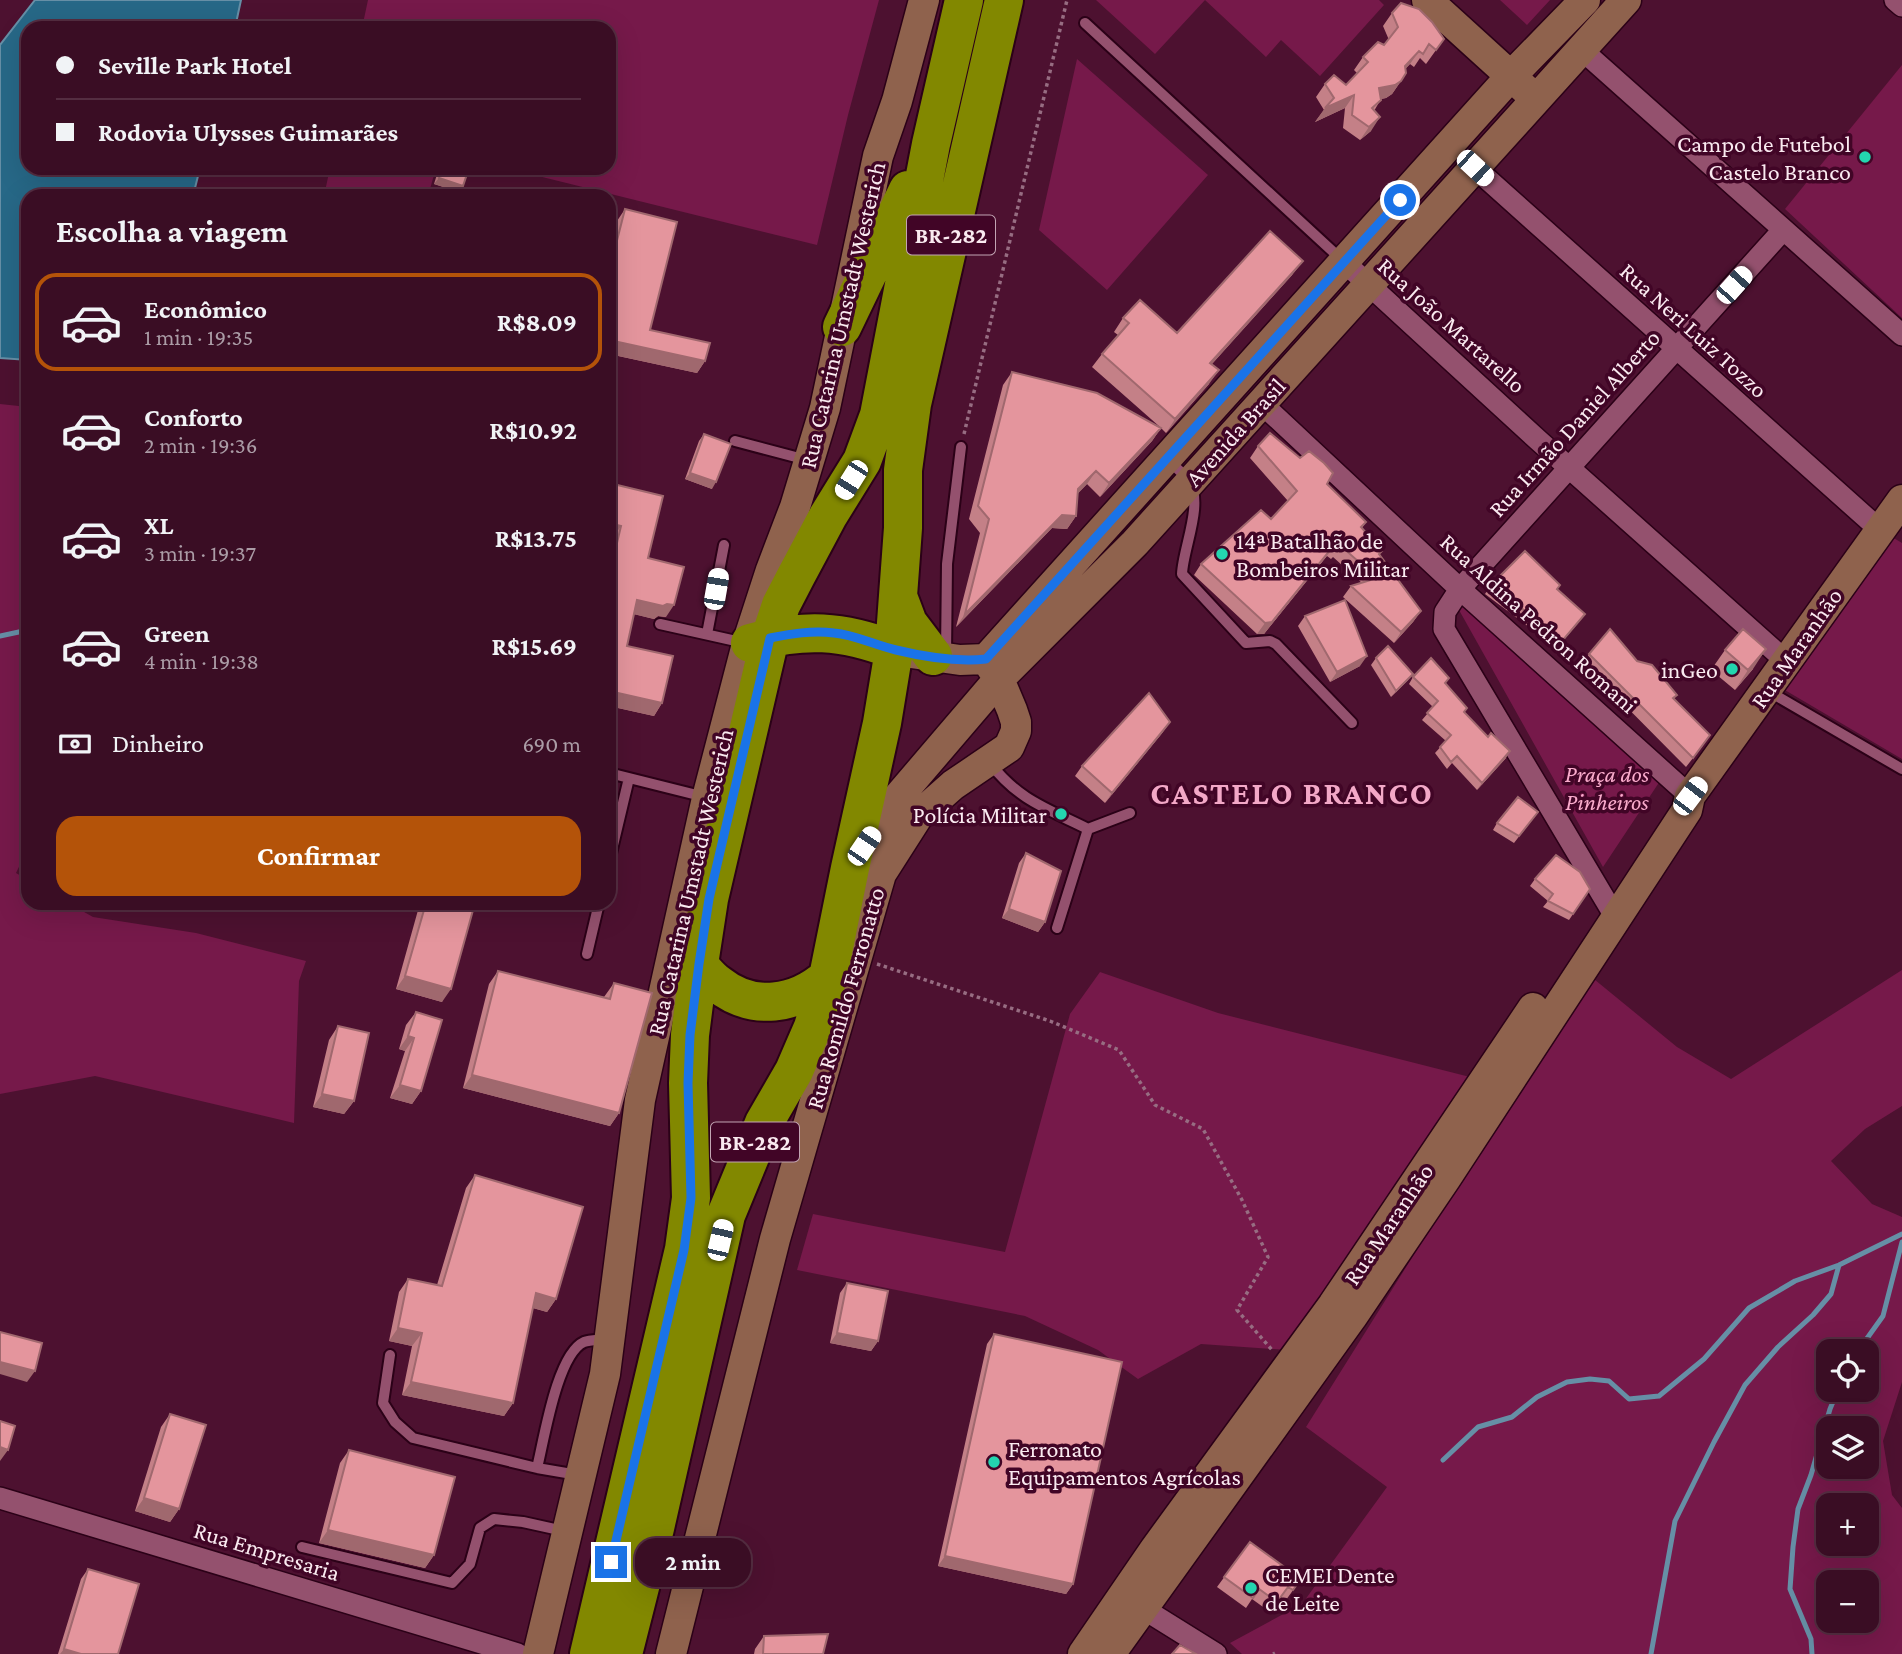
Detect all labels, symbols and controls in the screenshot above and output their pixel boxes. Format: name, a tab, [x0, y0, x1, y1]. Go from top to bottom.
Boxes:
text: Seville Park Hotel	[98, 51, 292, 80]
text: Rodovia Ulysses Guimarães	[98, 118, 398, 147]
place label: Campo de Futebol Castelo Branco	[1677, 130, 1851, 185]
car	[1453, 146, 1498, 190]
marker: Campo de Futebol Castelo Branco	[1857, 149, 1873, 165]
street label: Rua Catarina Umstadt Westerich	[794, 159, 890, 471]
route start	[1384, 184, 1416, 216]
text: Escolha a viagem	[56, 213, 288, 249]
road number: BR-282	[907, 216, 995, 254]
street label: Rua João Martarello	[1373, 252, 1531, 398]
street label: Rua Neri Luiz Tozzo	[1615, 257, 1773, 403]
car	[1713, 262, 1756, 308]
icon: car	[60, 291, 123, 354]
text: Econômico	[144, 295, 267, 324]
text: R$8.09	[497, 308, 577, 337]
text: 1 min · 19:35	[144, 324, 253, 350]
street label: Rua Irmão Daniel Alberto	[1483, 324, 1665, 522]
street label: Avenida Brasil	[1179, 372, 1291, 492]
icon: car	[60, 399, 123, 462]
text: Conforto	[144, 403, 243, 432]
text: R$10.92	[489, 416, 577, 445]
text: 2 min · 19:36	[144, 432, 257, 458]
car	[831, 457, 872, 503]
icon: car	[60, 507, 123, 570]
text: XL	[144, 511, 173, 540]
text: R$13.75	[495, 524, 577, 553]
place label: 14ª Batalhão de Bombeiros Militar	[1236, 527, 1410, 582]
street label: Rua Aldina Pedron Romani	[1435, 528, 1643, 718]
text: 3 min · 19:37	[144, 540, 256, 566]
marker: 14ª Batalhão de Bombeiros Militar	[1214, 546, 1230, 562]
car	[703, 566, 730, 612]
street label: Rua Maranhão	[1745, 583, 1847, 713]
icon: car	[60, 615, 123, 678]
text: Green	[144, 619, 210, 648]
text: R$15.69	[491, 632, 577, 661]
text: 4 min · 19:38	[144, 648, 259, 674]
place label: inGeo	[1661, 656, 1718, 683]
marker: inGeo	[1724, 661, 1740, 677]
icon: cash	[56, 725, 94, 763]
street label: Rua Catarina Umstadt Westerich	[642, 726, 738, 1038]
text: Dinheiro	[112, 729, 204, 758]
text: 690 m	[522, 731, 581, 757]
park label: Praça dos Pinheiros	[1565, 760, 1650, 815]
car	[1669, 773, 1712, 819]
district label: CASTELO BRANCO	[1150, 775, 1434, 811]
place label: Polícia Militar	[913, 801, 1047, 828]
marker: Polícia Militar	[1053, 806, 1069, 822]
button: Confirmar	[56, 816, 581, 896]
car	[844, 823, 885, 869]
street label: Rua Romildo Ferronatto	[800, 884, 890, 1112]
road number: BR-282	[711, 1122, 799, 1162]
street label: Rua Maranhão	[1338, 1158, 1438, 1290]
car	[706, 1217, 735, 1263]
map controls	[1816, 1339, 1879, 1633]
button: locate	[1816, 1339, 1879, 1402]
button: layers	[1816, 1416, 1879, 1479]
place label: Ferronato Equipamentos Agrícolas	[1008, 1435, 1241, 1490]
marker: Ferronato Equipamentos Agrícolas	[986, 1454, 1002, 1470]
button: +	[1816, 1493, 1879, 1556]
street label: Rua Empresaria	[191, 1516, 343, 1586]
callout: 2 min	[636, 1538, 751, 1586]
route end	[595, 1546, 627, 1578]
text: 2 min	[665, 1549, 721, 1575]
place label: CEMEI Dente de Leite	[1265, 1561, 1395, 1616]
button: −	[1816, 1570, 1879, 1633]
marker: CEMEI Dente de Leite	[1243, 1580, 1259, 1596]

